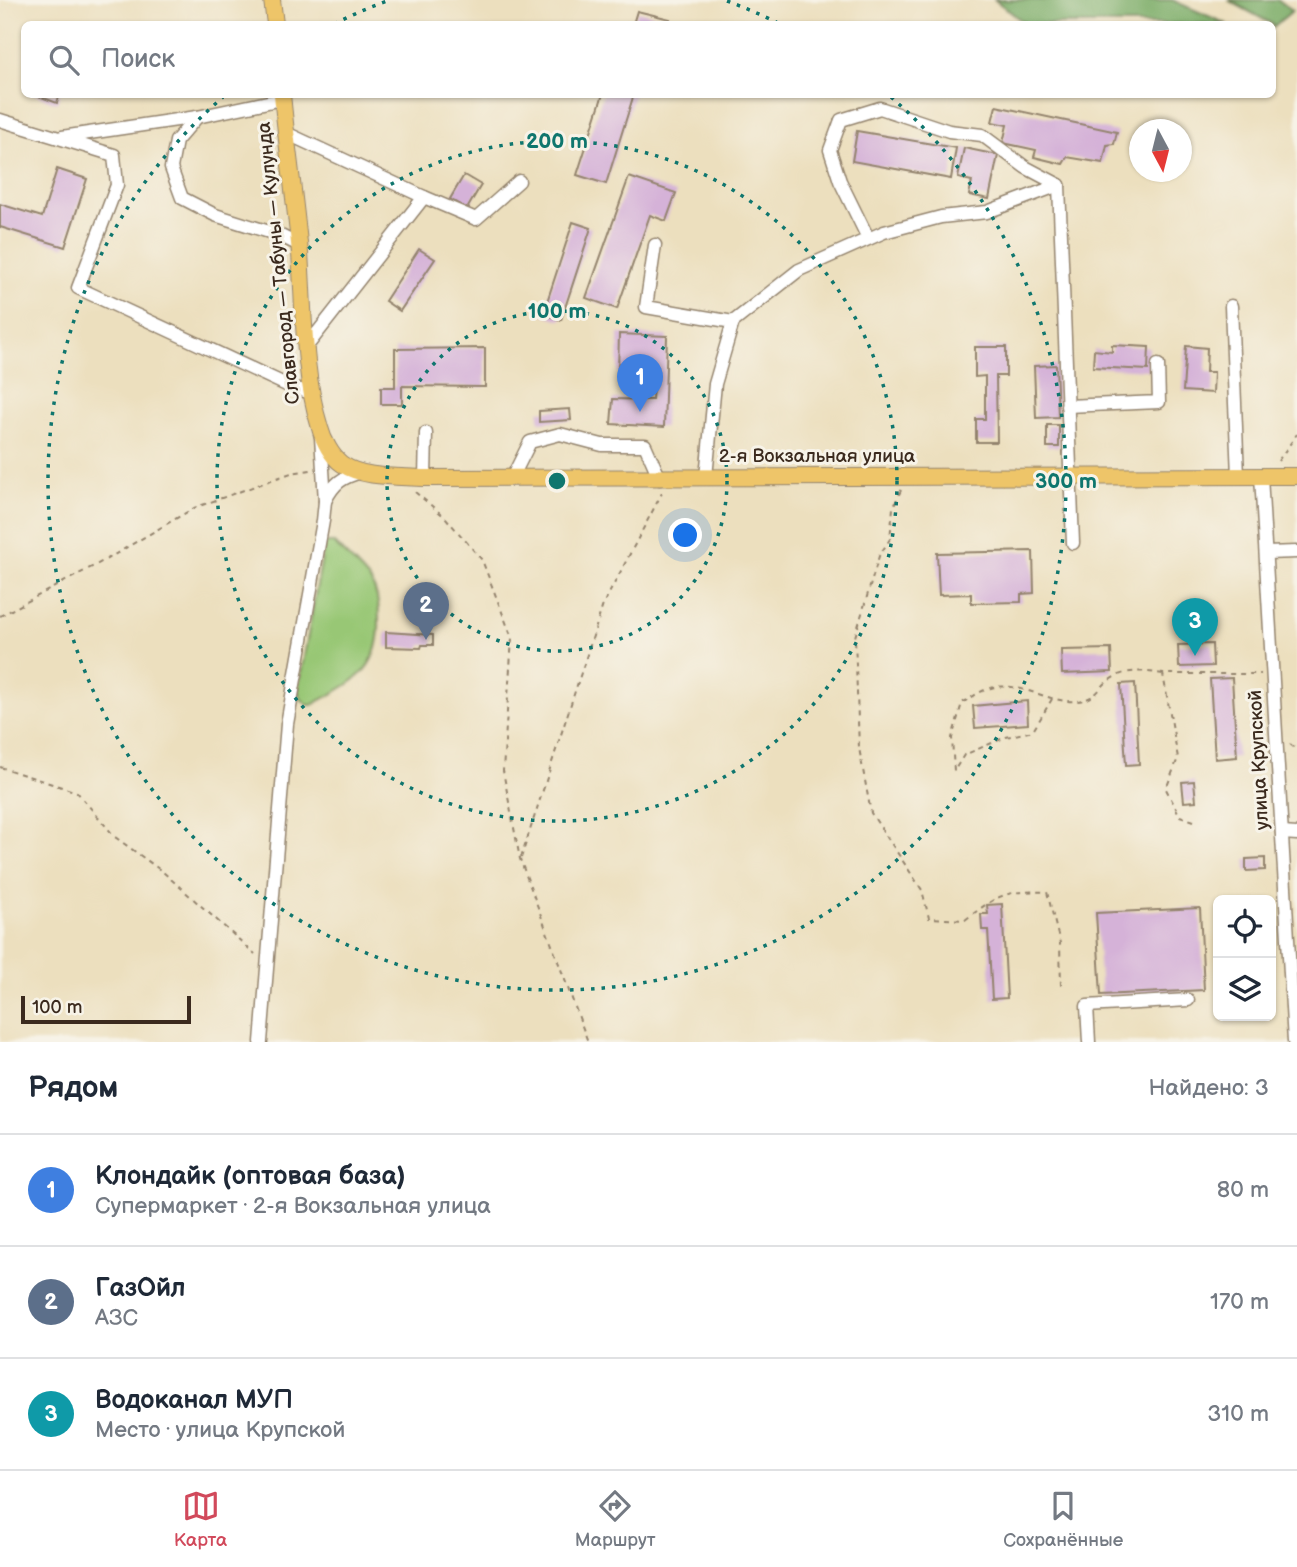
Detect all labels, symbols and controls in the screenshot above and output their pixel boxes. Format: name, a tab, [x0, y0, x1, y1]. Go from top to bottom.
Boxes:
search box	[21, 21, 1276, 98]
icon: search	[45, 41, 83, 79]
text: Поиск	[101, 44, 175, 75]
north arrow	[1129, 119, 1192, 182]
street label: Славгород — Табуны — Кулунда	[253, 121, 305, 405]
text: 200 m	[526, 129, 588, 154]
text: 100 m	[528, 299, 586, 324]
pin: 1	[617, 354, 663, 412]
street label: 2-я Вокзальная улица	[719, 445, 915, 468]
centre of rings	[545, 469, 569, 493]
text: 300 m	[1035, 469, 1097, 494]
your location	[668, 518, 702, 552]
pin: 2	[403, 582, 449, 640]
pin: 3	[1172, 598, 1218, 656]
street label: улица Крупской	[1244, 689, 1274, 831]
map controls	[1213, 895, 1276, 1021]
button: locate	[1213, 895, 1276, 958]
button: layers	[1213, 958, 1276, 1021]
scale bar	[21, 993, 191, 1025]
text: 100 m	[32, 996, 83, 1019]
text: Рядом	[28, 1070, 118, 1106]
text: Найдено: 3	[1148, 1074, 1269, 1102]
text: Клондайк (оптовая база)	[95, 1161, 406, 1192]
text: 1	[46, 1176, 56, 1204]
text: 80 m	[1217, 1176, 1269, 1204]
text: Супермаркет · 2-я Вокзальная улица	[95, 1192, 491, 1220]
text: ГазОйл	[95, 1273, 185, 1304]
text: 2	[44, 1288, 58, 1316]
text: 170 m	[1210, 1288, 1269, 1316]
text: АЗС	[95, 1304, 138, 1332]
text: Водоканал МУП	[95, 1385, 293, 1416]
text: 3	[44, 1400, 58, 1428]
text: 310 m	[1207, 1400, 1269, 1428]
text: Место · улица Крупской	[95, 1416, 345, 1444]
tab: Карта	[174, 1487, 227, 1552]
tab: Маршрут	[575, 1487, 656, 1552]
tab: Сохранённые	[1003, 1487, 1123, 1552]

